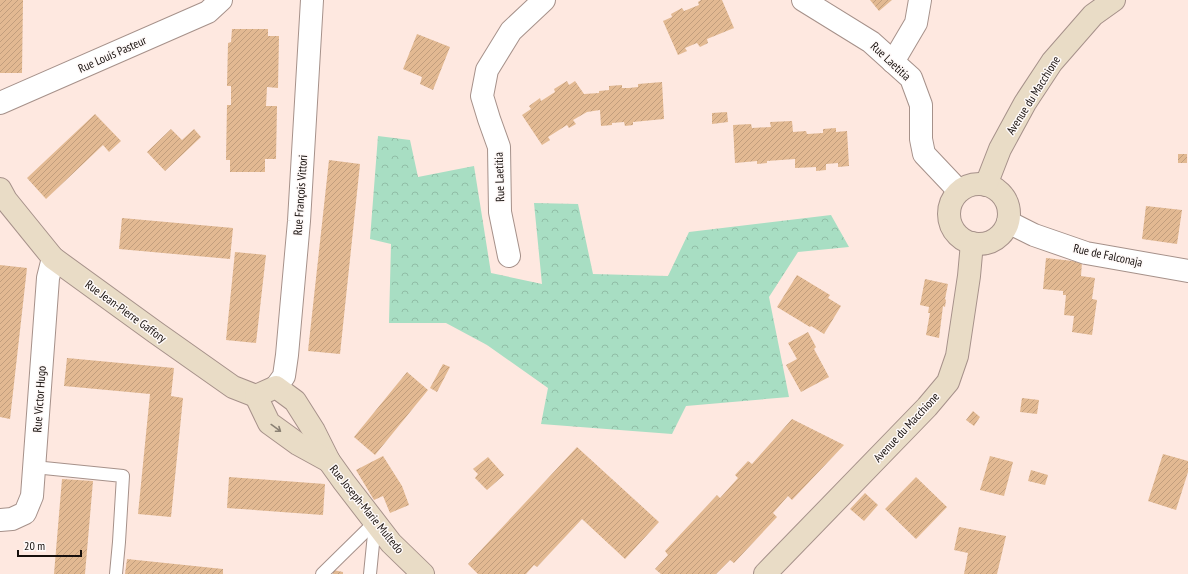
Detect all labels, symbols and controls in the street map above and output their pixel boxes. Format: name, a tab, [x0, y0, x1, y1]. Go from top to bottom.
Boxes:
street label: Rue Louis Pasteur	[76, 32, 149, 76]
street label: Rue Laetitia	[868, 39, 914, 84]
street label: Avenue du Macchione	[1003, 53, 1063, 137]
street label: Rue Laetitia	[491, 152, 507, 202]
street label: Rue François Vittori	[290, 154, 310, 236]
street label: Rue de Falconaja	[1072, 240, 1144, 270]
street label: Rue Jean-Pierre Gaffory	[82, 277, 170, 346]
street label: Rue Victor Hugo	[29, 365, 49, 433]
street label: Avenue du Macchione	[870, 389, 942, 465]
one-way arrow	[270, 424, 281, 432]
street label: Rue Joseph-Marie Multedo	[327, 462, 407, 556]
scale bar	[18, 532, 81, 558]
text: 20 m	[24, 538, 45, 553]

